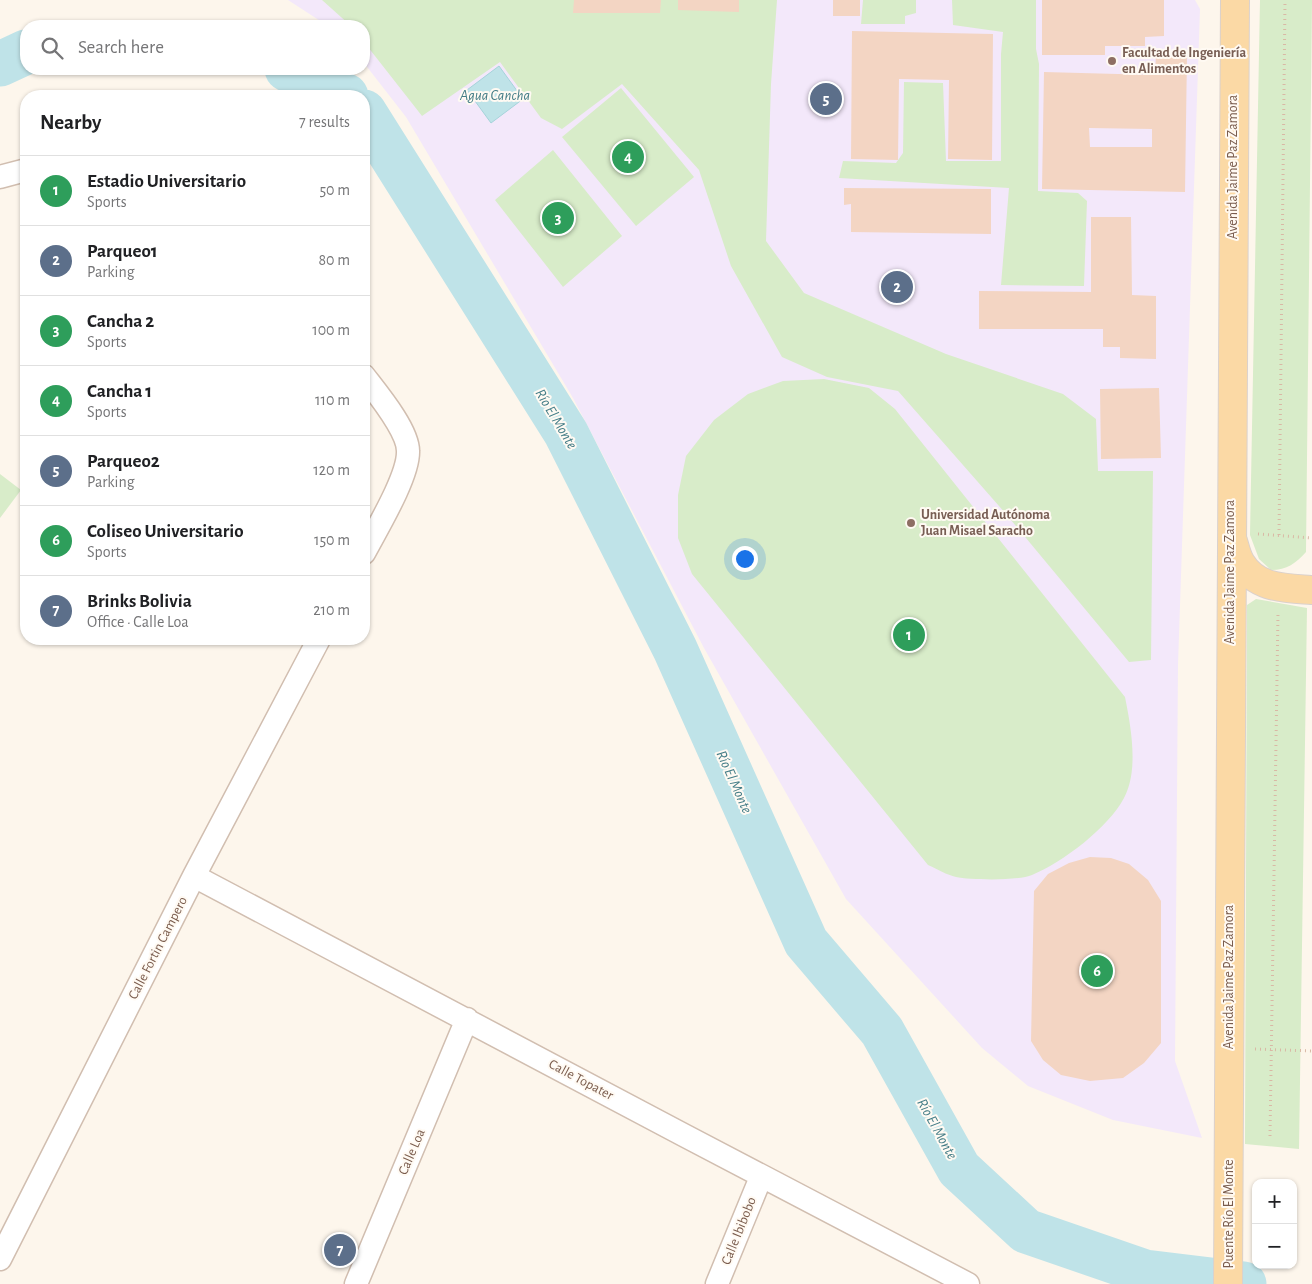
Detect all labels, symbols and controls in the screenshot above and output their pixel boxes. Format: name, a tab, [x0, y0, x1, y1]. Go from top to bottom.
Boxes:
search box	[20, 20, 370, 75]
icon: search	[38, 34, 66, 62]
text: Search here	[78, 38, 164, 57]
place label: Facultad de Ingeniería en Alimentos	[1122, 46, 1246, 76]
marker: Facultad de Ingeniería en Alimentos	[1106, 55, 1118, 67]
pin: 5	[810, 80, 842, 118]
water label: Agua Cancha	[459, 88, 530, 103]
street label: Avenida Jaime Paz Zamora	[1226, 94, 1240, 239]
text: Nearby	[40, 112, 101, 133]
text: 7 results	[299, 114, 350, 130]
pin: 4	[612, 138, 644, 176]
text: Estadio Universitario	[87, 172, 246, 191]
text: 1	[53, 182, 59, 198]
text: 50 m	[319, 182, 350, 198]
text: Sports	[87, 194, 127, 210]
pin: 3	[542, 199, 574, 237]
text: Parqueo1	[87, 242, 158, 261]
text: 2	[52, 252, 60, 268]
text: 80 m	[319, 252, 350, 268]
text: Parking	[87, 264, 135, 280]
pin: 2	[881, 268, 913, 306]
text: Cancha 2	[87, 312, 154, 331]
text: 3	[53, 322, 59, 338]
text: 100 m	[312, 322, 350, 338]
text: Sports	[87, 334, 127, 350]
text: Cancha 1	[87, 382, 152, 401]
water label: Río El Monte	[532, 386, 580, 452]
text: 4	[52, 392, 60, 408]
text: 110 m	[315, 392, 350, 408]
text: Sports	[87, 404, 127, 420]
text: Parqueo2	[87, 452, 160, 471]
text: 5	[53, 462, 59, 478]
text: 120 m	[313, 462, 350, 478]
text: Parking	[87, 474, 135, 490]
street label: Avenida Jaime Paz Zamora	[1223, 499, 1237, 644]
place label: Universidad Autónoma Juan Misael Saracho	[921, 508, 1050, 538]
marker: Universidad Autónoma Juan Misael Saracho	[905, 517, 917, 529]
text: Coliseo Universitario	[87, 522, 244, 541]
text: 6	[52, 532, 60, 548]
text: 150 m	[314, 532, 350, 548]
text: Sports	[87, 544, 127, 560]
your location	[732, 546, 758, 572]
text: Brinks Bolivia	[87, 592, 192, 611]
text: 7	[53, 602, 59, 618]
text: 210 m	[313, 602, 350, 618]
text: Office · Calle Loa	[87, 614, 189, 630]
pin: 1	[893, 616, 925, 654]
water label: Río El Monte	[714, 748, 755, 816]
street label: Calle Fortin Campero	[126, 894, 190, 1002]
street label: Avenida Jaime Paz Zamora	[1222, 904, 1236, 1049]
pin: 6	[1081, 952, 1113, 990]
street label: Calle Topater	[546, 1057, 616, 1103]
water label: Río El Monte	[914, 1096, 960, 1162]
street label: Calle Loa	[396, 1127, 428, 1177]
street label: Puente Río El Monte	[1222, 1159, 1236, 1269]
map controls	[1252, 1179, 1297, 1269]
button: +	[1252, 1179, 1297, 1224]
street label: Calle Ibibobo	[719, 1195, 759, 1267]
button: −	[1252, 1224, 1297, 1269]
pin: 7	[324, 1231, 356, 1269]

